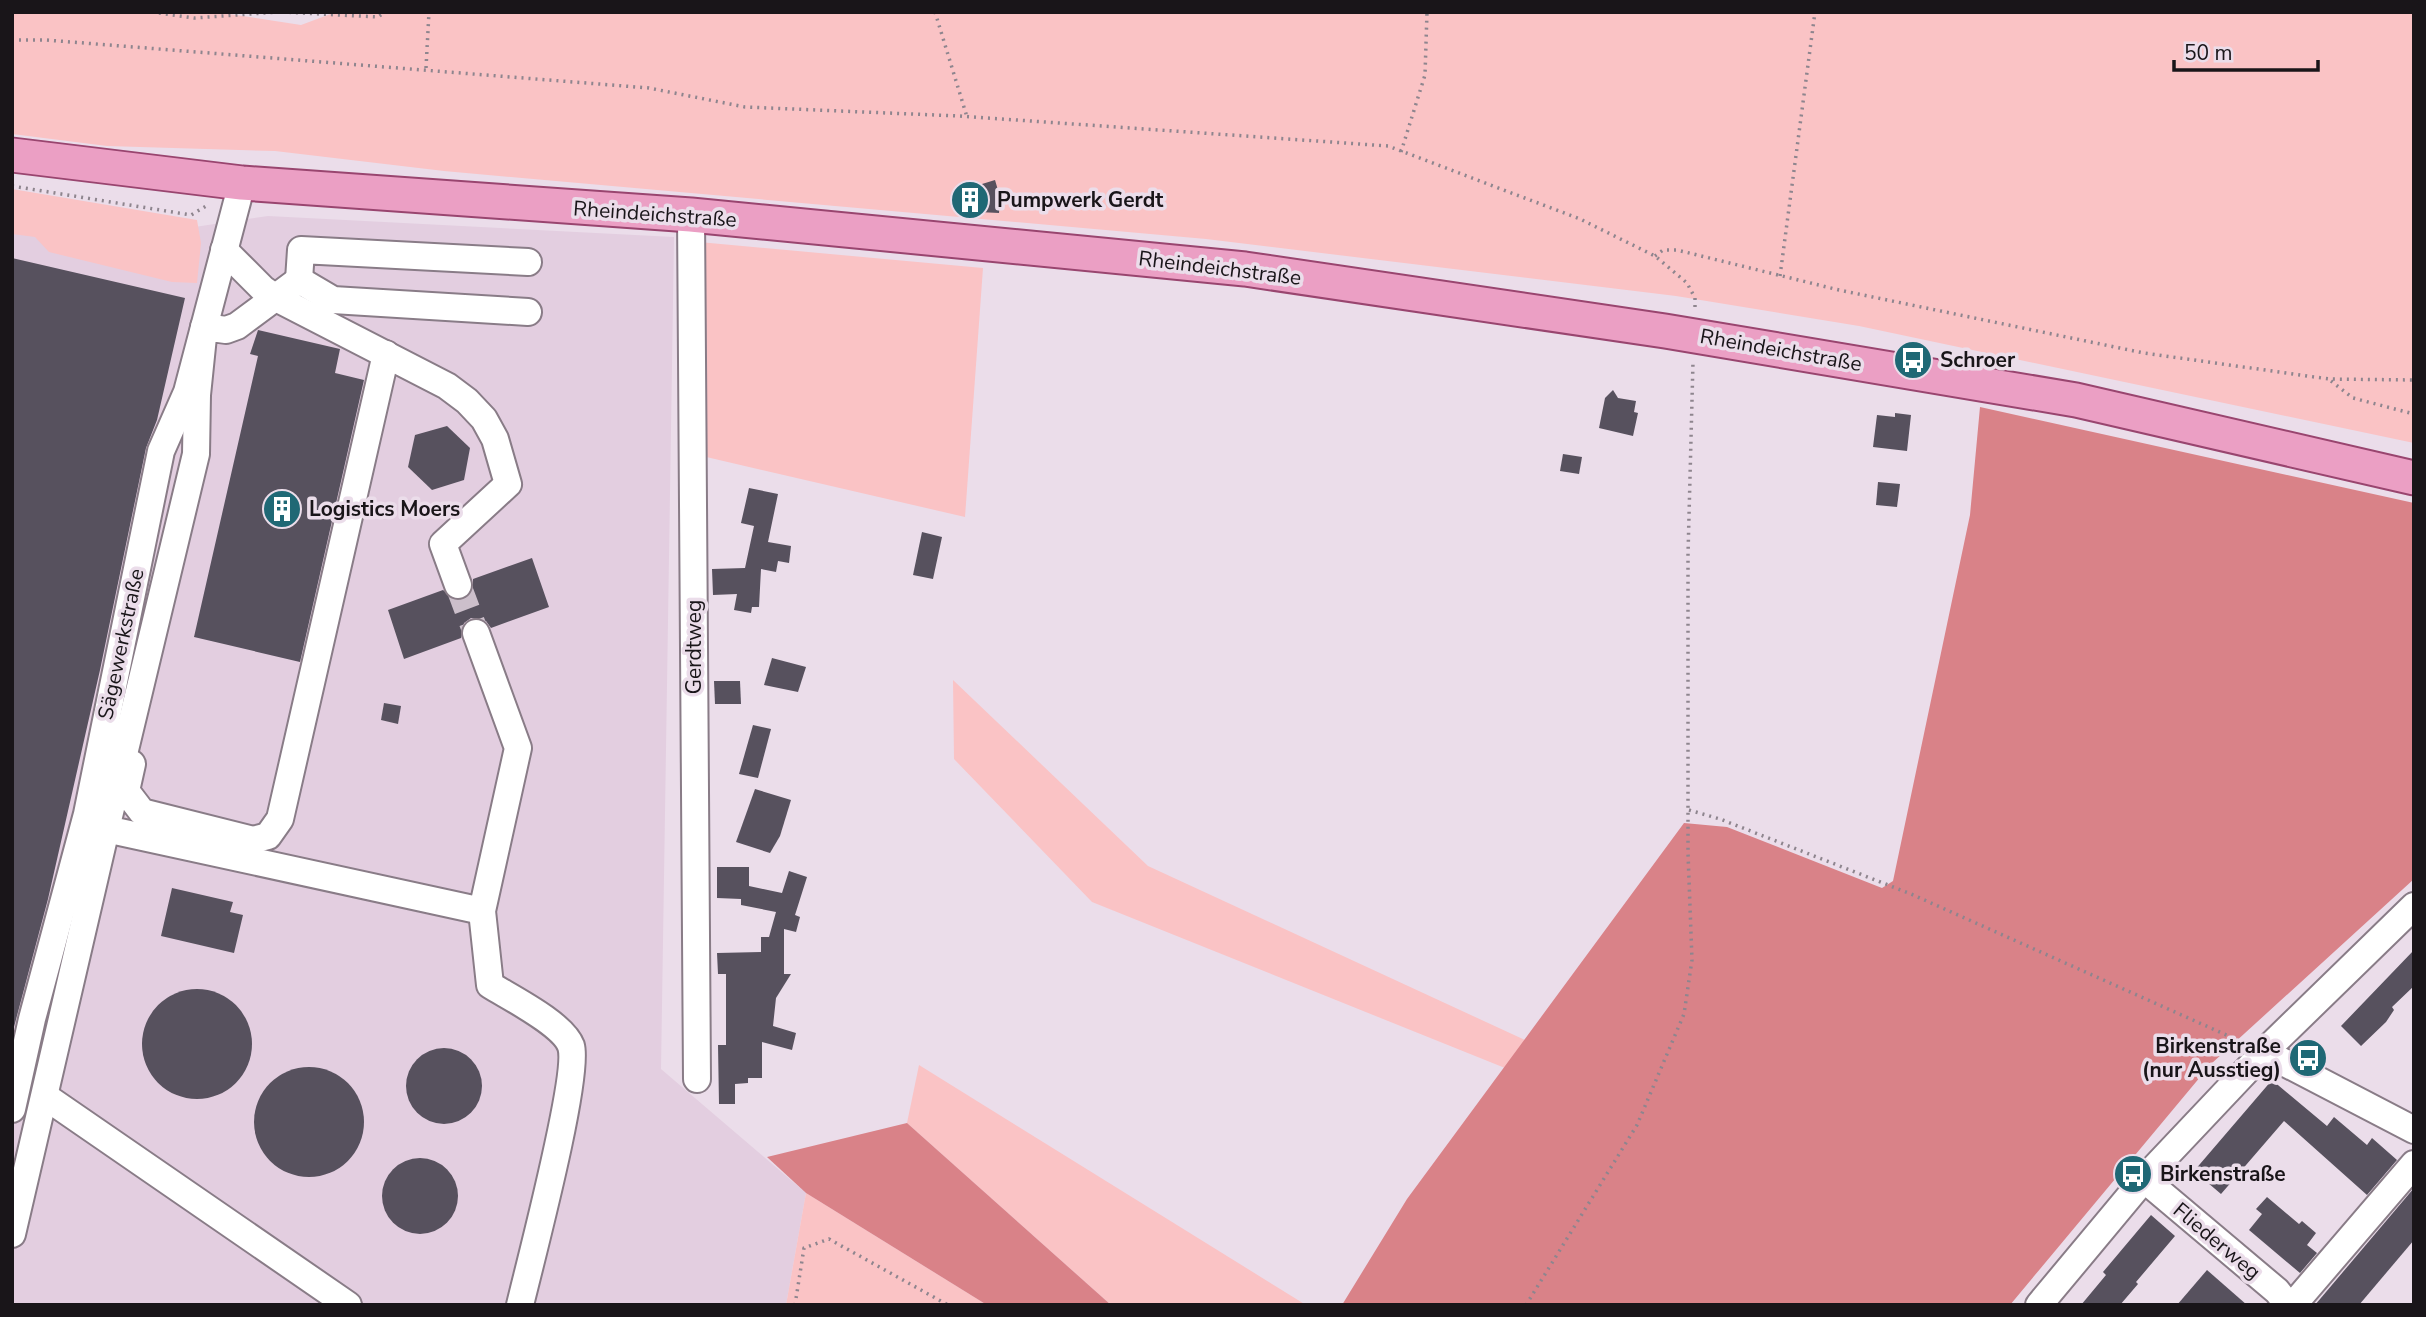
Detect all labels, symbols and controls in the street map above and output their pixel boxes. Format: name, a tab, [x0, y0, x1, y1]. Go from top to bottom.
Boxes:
scale bar	[2174, 28, 2318, 72]
text: 50 m	[2184, 39, 2233, 67]
building icon: Pumpwerk Gerdt	[949, 179, 991, 221]
place label: Pumpwerk Gerdt	[997, 186, 1164, 214]
street label: Rheindeichstraße	[572, 194, 738, 234]
street label: Rheindeichstraße	[1137, 244, 1303, 292]
street label: Rheindeichstraße	[1698, 322, 1864, 378]
bus stop icon: Schroer	[1892, 339, 1934, 381]
place label: Schroer	[1940, 346, 2016, 374]
building icon: Logistics Moers	[261, 488, 303, 530]
place label: Logistics Moers	[309, 495, 460, 523]
street label: Sägewerkstraße	[91, 566, 151, 722]
street label: Gerdtweg	[680, 600, 708, 694]
place label: Birkenstraße (nur Ausstieg)	[2142, 1032, 2281, 1084]
bus stop icon: Birkenstraße (nur Ausstieg)	[2287, 1037, 2329, 1079]
bus stop icon: Birkenstraße	[2112, 1153, 2154, 1195]
place label: Birkenstraße	[2160, 1160, 2286, 1188]
street label: Fliederweg	[2167, 1196, 2267, 1286]

